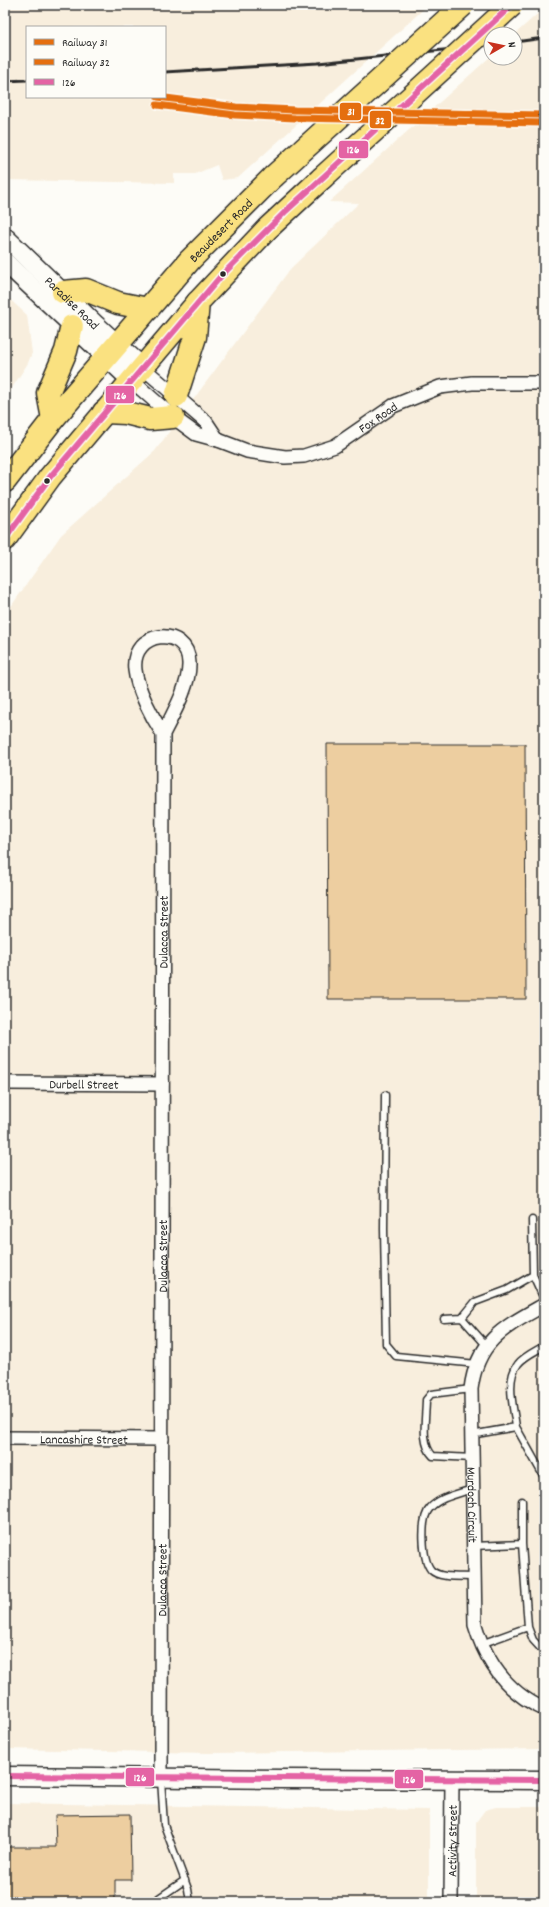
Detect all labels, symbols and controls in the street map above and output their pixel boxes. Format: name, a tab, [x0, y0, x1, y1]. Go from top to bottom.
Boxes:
legend	[26, 26, 166, 98]
north arrow	[483, 26, 523, 66]
text: Railway 31	[62, 35, 107, 52]
text: N	[503, 41, 519, 49]
text: Railway 32	[62, 55, 110, 72]
text: 126	[62, 75, 76, 92]
line badge: 31	[339, 102, 362, 121]
text: 31	[347, 105, 355, 121]
line badge: 32	[369, 110, 392, 129]
text: 32	[375, 114, 385, 130]
line badge: 126	[338, 140, 369, 159]
text: 126	[347, 143, 360, 159]
street label: Beaudesert Road	[186, 195, 258, 268]
unlabelled marker	[218, 269, 228, 279]
street label: Paradise Road	[39, 273, 103, 335]
line badge: 126	[105, 385, 135, 404]
text: 126	[114, 389, 127, 405]
street label: Fox Road	[355, 399, 402, 439]
unlabelled marker	[42, 476, 52, 486]
street label: Dulacca Street	[156, 895, 175, 968]
street label: Durbell Street	[49, 1076, 119, 1096]
street label: Dulacca Street	[155, 1219, 174, 1292]
street label: Lancashire Street	[40, 1431, 128, 1451]
street label: Murdoch Circuit	[460, 1467, 481, 1543]
street label: Dulacca Street	[154, 1543, 173, 1616]
line badge: 126	[125, 1767, 155, 1787]
line badge: 126	[394, 1769, 424, 1789]
text: 126	[134, 1771, 147, 1787]
text: 126	[403, 1773, 416, 1789]
street label: Activity Street	[444, 1805, 464, 1877]

